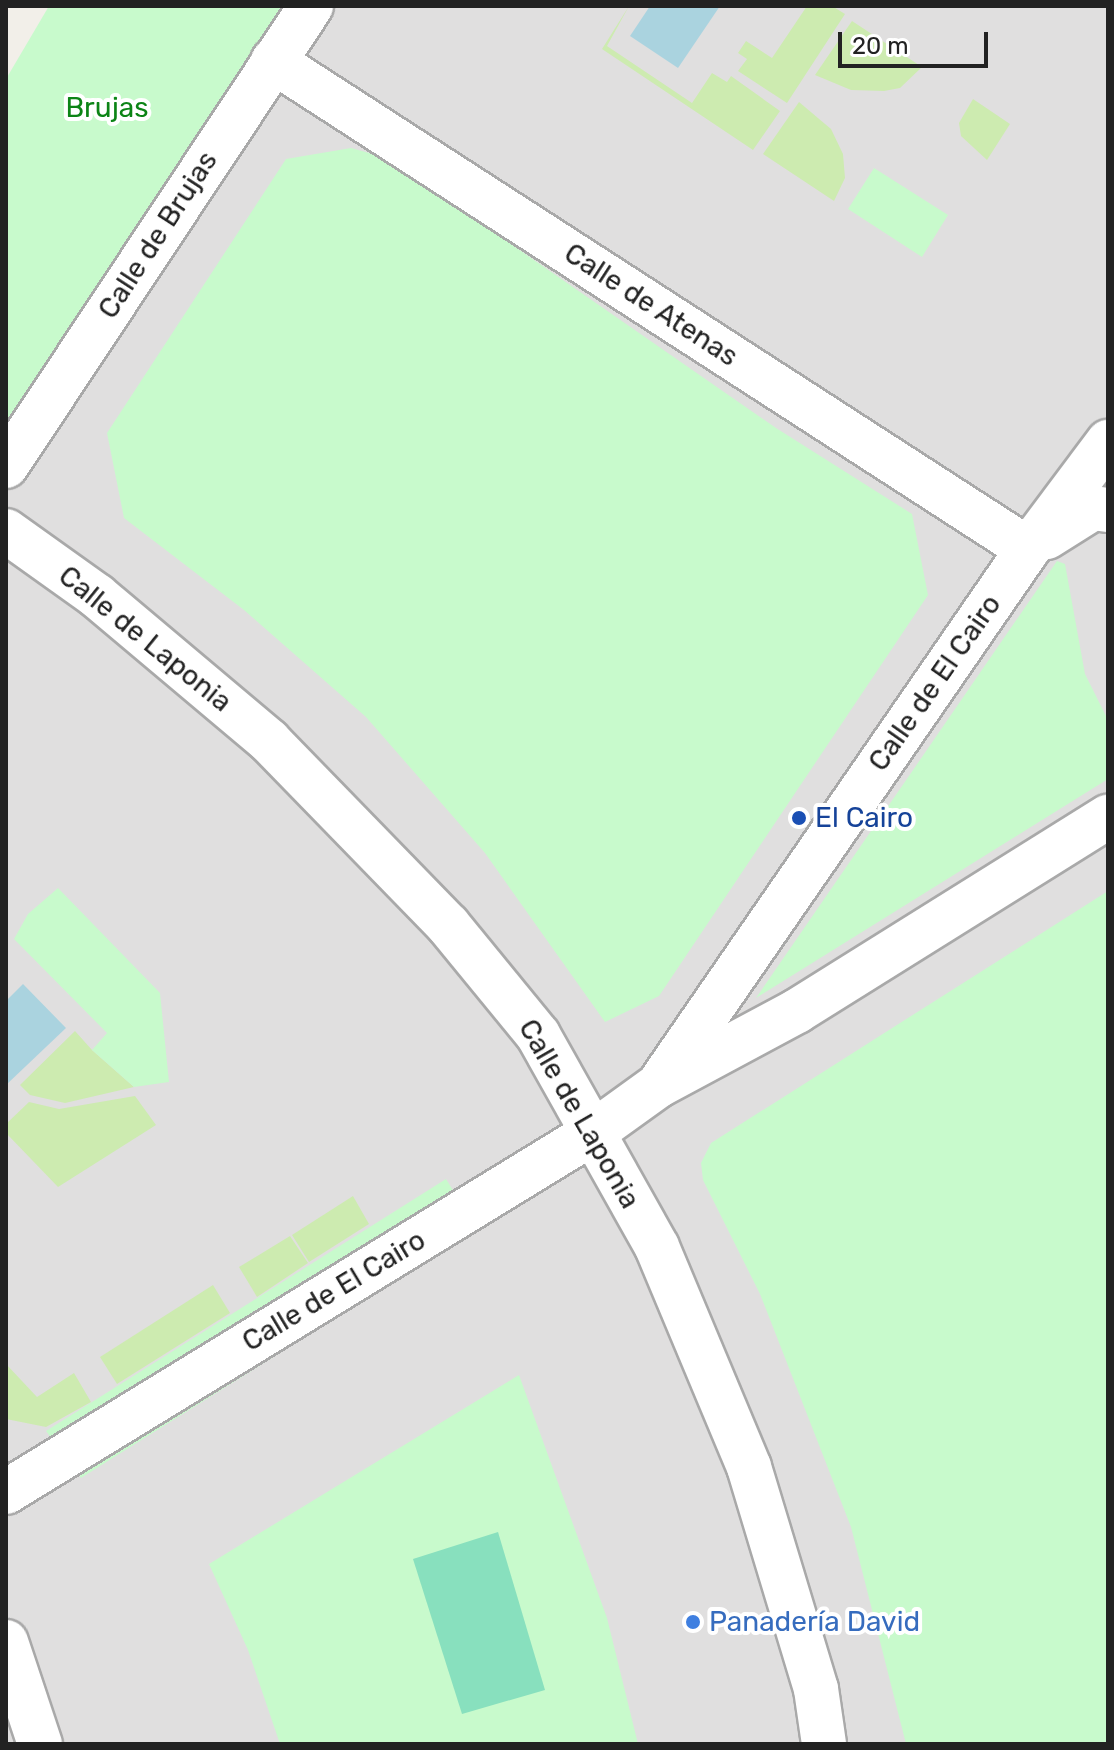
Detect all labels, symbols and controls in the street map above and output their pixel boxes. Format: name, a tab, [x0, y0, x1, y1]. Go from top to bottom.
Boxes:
scale bar	[842, 16, 992, 66]
text: 20 m	[852, 32, 909, 60]
park label: Brujas	[65, 91, 149, 125]
street label: Calle de Brujas	[91, 145, 225, 325]
street label: Calle de Atenas	[558, 236, 744, 374]
street label: Calle de Laponia	[52, 559, 238, 719]
street label: Calle de El Cairo	[862, 588, 1008, 778]
place label: El Cairo	[815, 801, 913, 835]
marker: El Cairo	[790, 809, 808, 827]
street label: Calle de Laponia	[511, 1014, 647, 1214]
street label: Calle de El Cairo	[236, 1223, 432, 1359]
place label: Panadería David	[709, 1605, 920, 1639]
marker: Panadería David	[684, 1613, 702, 1631]

